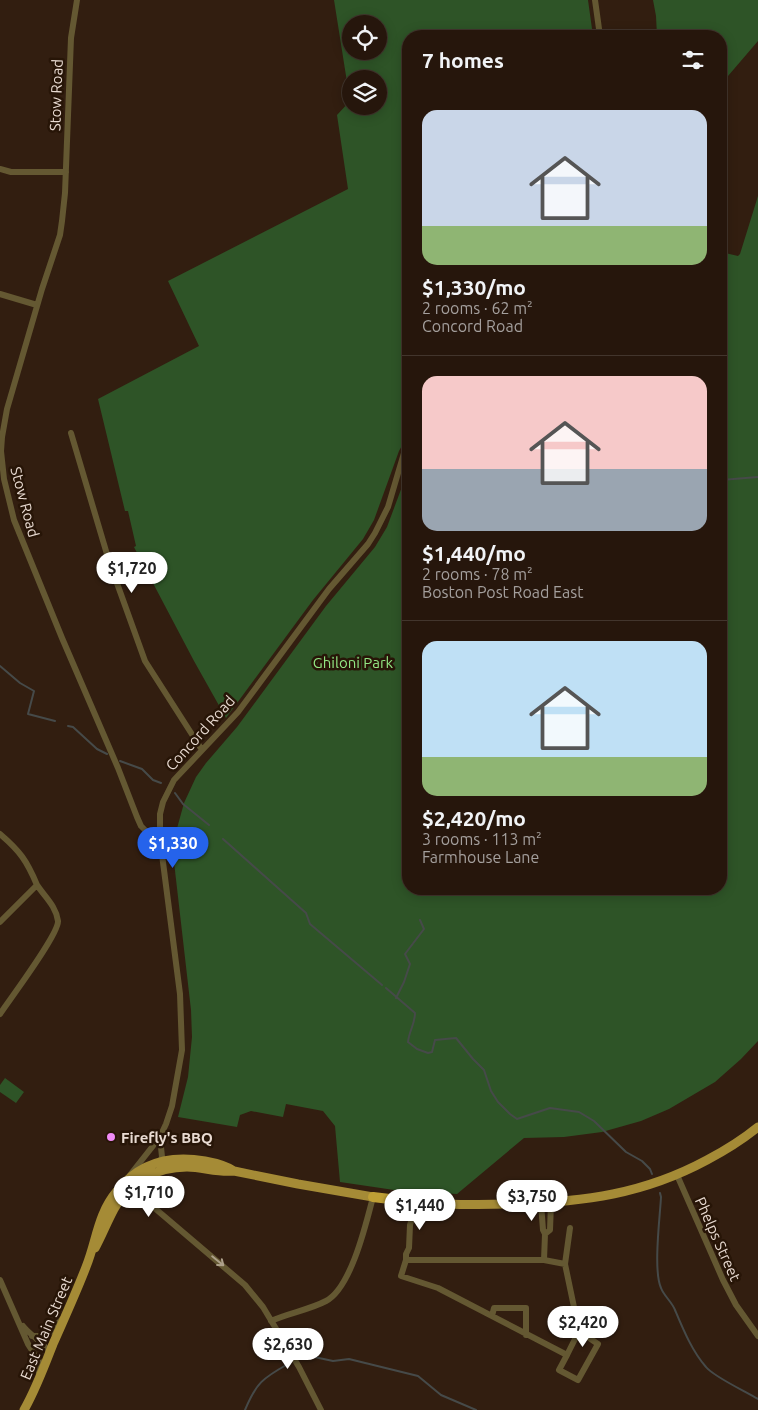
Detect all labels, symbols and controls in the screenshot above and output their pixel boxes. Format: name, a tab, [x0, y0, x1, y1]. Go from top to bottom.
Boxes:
map controls	[342, 15, 387, 115]
button: locate	[342, 15, 387, 60]
icon: filters	[679, 46, 707, 74]
text: 7 homes	[422, 48, 504, 72]
street label: Stow Road	[46, 59, 66, 131]
button: layers	[342, 70, 387, 115]
icon: home	[520, 143, 610, 233]
text: $1,330/mo	[422, 275, 526, 299]
text: 2 rooms · 62 m²	[422, 299, 533, 317]
text: Concord Road	[422, 317, 523, 335]
icon: home	[520, 408, 610, 498]
street label: Stow Road	[7, 465, 43, 539]
text: $1,440/mo	[422, 541, 526, 565]
pin: $1,720	[91, 552, 173, 594]
text: $1,720	[107, 559, 157, 577]
text: 2 rooms · 78 m²	[422, 565, 533, 583]
text: Boston Post Road East	[422, 583, 584, 601]
park label: Ghiloni Park	[313, 654, 394, 671]
icon: home	[520, 673, 610, 763]
street label: Concord Road	[162, 692, 238, 774]
text: $2,420/mo	[422, 806, 526, 830]
pin: $1,330	[132, 826, 214, 869]
text: 3 rooms · 113 m²	[422, 830, 542, 848]
text: $1,330	[148, 834, 198, 852]
text: Farmhouse Lane	[422, 848, 539, 866]
place label: Firefly's BBQ	[121, 1129, 213, 1146]
marker: Firefly's BBQ	[105, 1131, 117, 1143]
pin: $1,710	[108, 1176, 190, 1218]
pin: $3,750	[491, 1180, 573, 1222]
text: $1,710	[124, 1183, 174, 1201]
text: $3,750	[507, 1187, 557, 1205]
pin: $1,440	[379, 1188, 461, 1231]
street label: Phelps Street	[692, 1194, 744, 1284]
text: $1,440	[395, 1196, 445, 1214]
one-way arrow	[211, 1256, 224, 1267]
street label: East Main Street	[17, 1274, 75, 1382]
pin: $2,420	[542, 1306, 624, 1348]
text: $2,420	[558, 1313, 608, 1331]
pin: $2,630	[247, 1328, 329, 1370]
text: $2,630	[263, 1335, 313, 1353]

